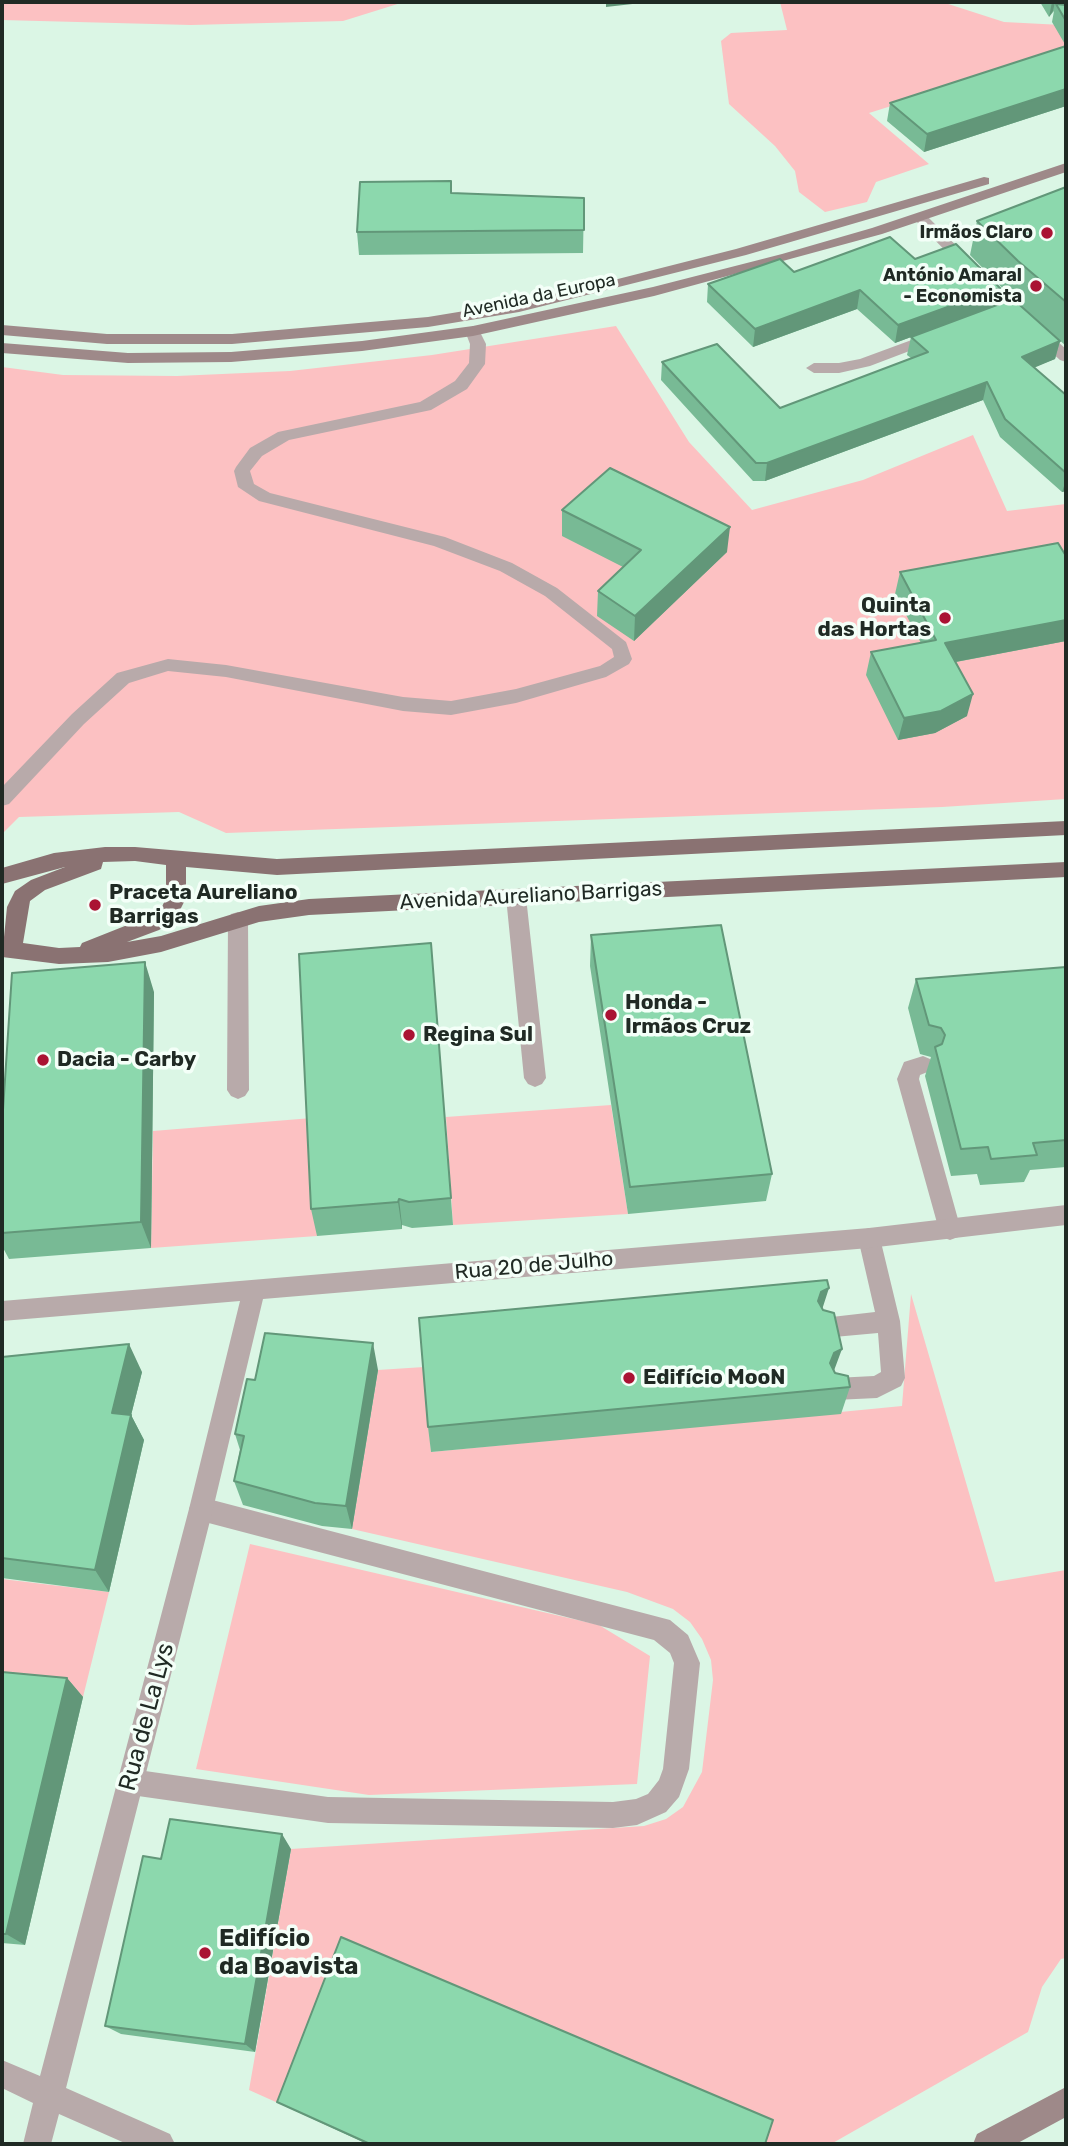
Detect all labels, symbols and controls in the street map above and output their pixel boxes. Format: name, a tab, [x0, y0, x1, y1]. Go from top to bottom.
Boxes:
place label: Irmãos Claro	[920, 222, 1033, 244]
marker: Irmãos Claro	[1039, 225, 1055, 241]
place label: António Amaral - Economista	[883, 265, 1022, 308]
street label: Avenida da Europa	[461, 269, 617, 323]
marker: António Amaral - Economista	[1028, 278, 1044, 294]
place label: Quinta das Hortas	[817, 593, 931, 643]
marker: Quinta das Hortas	[937, 610, 953, 626]
street label: Avenida Aureliano Barrigas	[399, 877, 663, 915]
place label: Praceta Aureliano Barrigas	[109, 880, 297, 930]
marker: Praceta Aureliano Barrigas	[87, 897, 103, 913]
place label: Honda - Irmãos Cruz	[625, 990, 751, 1040]
marker: Honda - Irmãos Cruz	[603, 1007, 619, 1023]
place label: Regina Sul	[423, 1022, 533, 1048]
marker: Regina Sul	[401, 1027, 417, 1043]
place label: Dacia - Carby	[57, 1047, 196, 1073]
marker: Dacia - Carby	[35, 1052, 51, 1068]
street label: Rua 20 de Julho	[454, 1247, 614, 1285]
place label: Edifício MooN	[643, 1365, 785, 1391]
marker: Edifício MooN	[621, 1370, 637, 1386]
street label: Rua de La Lys	[113, 1640, 181, 1794]
place label: Edifício da Boavista	[219, 1925, 359, 1981]
marker: Edifício da Boavista	[197, 1945, 213, 1961]

